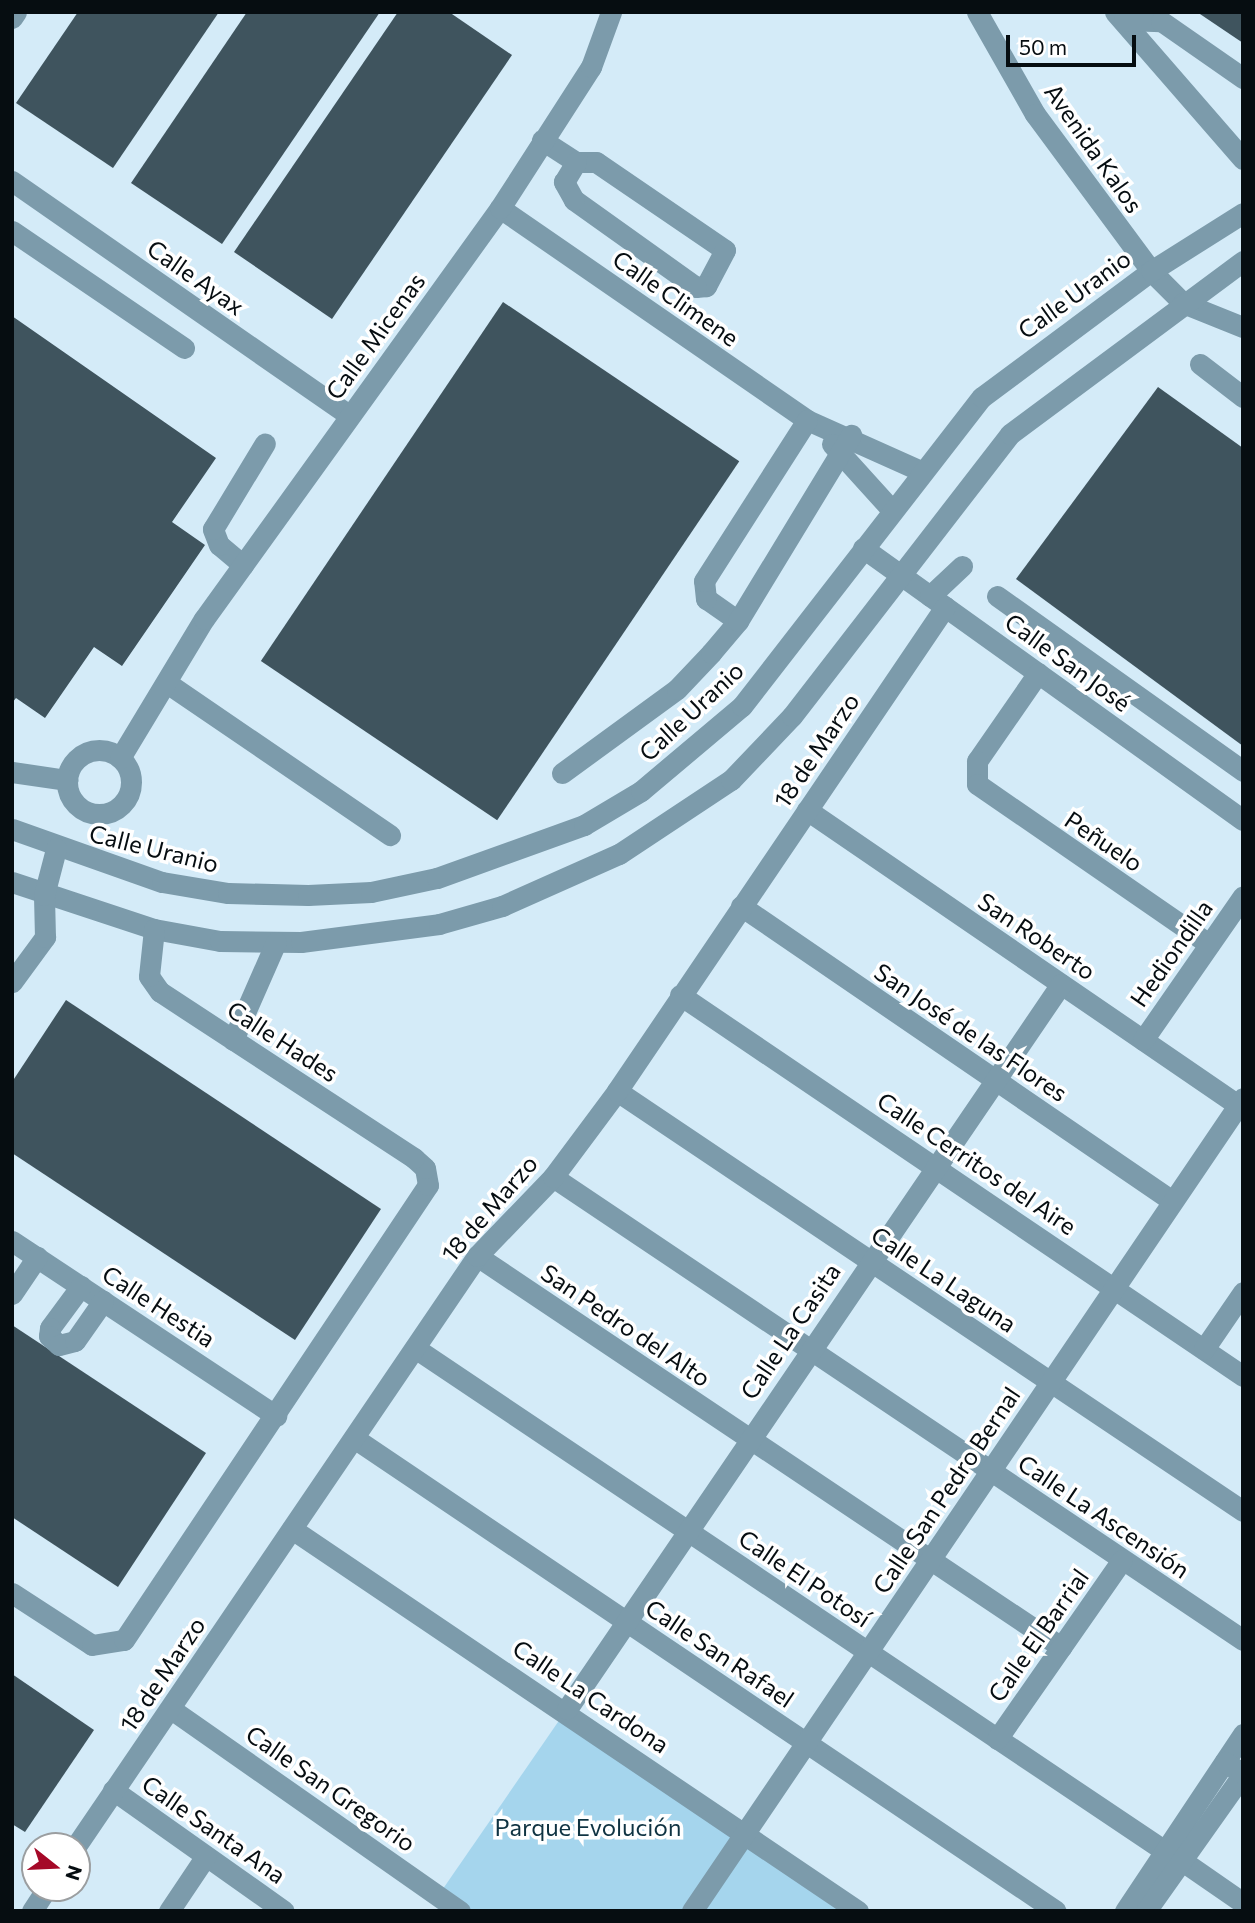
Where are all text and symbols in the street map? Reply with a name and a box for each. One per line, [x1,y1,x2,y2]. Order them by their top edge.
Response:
scale bar [1010,21,1140,65]
text: 50 m [1019,34,1067,59]
street label: Avenida Kalos [1039,78,1149,218]
street label: Calle Ayax [142,233,250,321]
street label: Calle Climene [607,244,745,352]
street label: Calle Uranio [1012,244,1136,344]
street label: Calle Micenas [319,267,431,405]
street label: Calle San José [1000,607,1136,717]
street label: Calle Uranio [633,655,749,767]
street label: 18 de Marzo [767,687,865,813]
street label: Peñuelo [1060,805,1148,877]
street label: Calle Uranio [86,818,222,878]
street label: San Roberto [973,886,1101,986]
street label: Hediondilla [1124,894,1218,1012]
street label: San José de las Flores [869,957,1073,1107]
street label: Calle Hades [222,994,344,1088]
street label: Calle Cerritos del Aire [872,1086,1082,1240]
street label: 18 de Marzo [435,1149,543,1267]
street label: Calle La Laguna [866,1220,1022,1338]
street label: San Pedro del Alto [536,1258,716,1392]
street label: Calle La Casita [734,1258,846,1404]
street label: Calle Hestia [97,1259,221,1353]
street label: Calle San Pedro Bernal [866,1381,1026,1599]
street label: Calle La Ascensión [1013,1448,1195,1584]
street label: Calle El Potosí [734,1523,876,1633]
street label: Calle El Barrial [982,1563,1094,1707]
street label: Calle San Rafael [640,1593,800,1713]
street label: 18 de Marzo [113,1611,211,1737]
street label: Calle La Cardona [508,1633,674,1759]
street label: Calle San Gregorio [241,1719,421,1857]
street label: Calle Santa Ana [137,1769,291,1889]
park label: Parque Evolución [494,1813,682,1841]
north arrow [21,1832,91,1902]
text: N [61,1863,88,1883]

